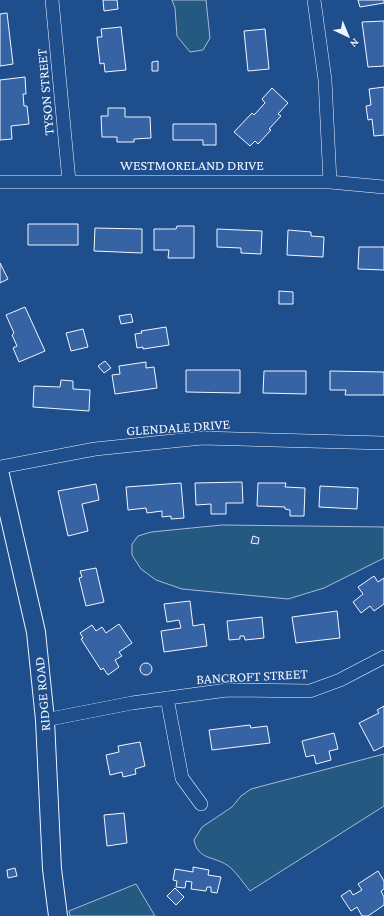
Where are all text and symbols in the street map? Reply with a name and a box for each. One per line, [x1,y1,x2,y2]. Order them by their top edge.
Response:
north arrow [328,16,368,56]
text: N [348,36,362,50]
street label: TYSON STREET [33,47,57,136]
street label: WESTMORELAND DRIVE [120,157,264,173]
street label: GLENDALE DRIVE [126,415,231,439]
street label: RIDGE ROAD [31,656,53,732]
street label: BANCROFT STREET [196,665,309,687]

